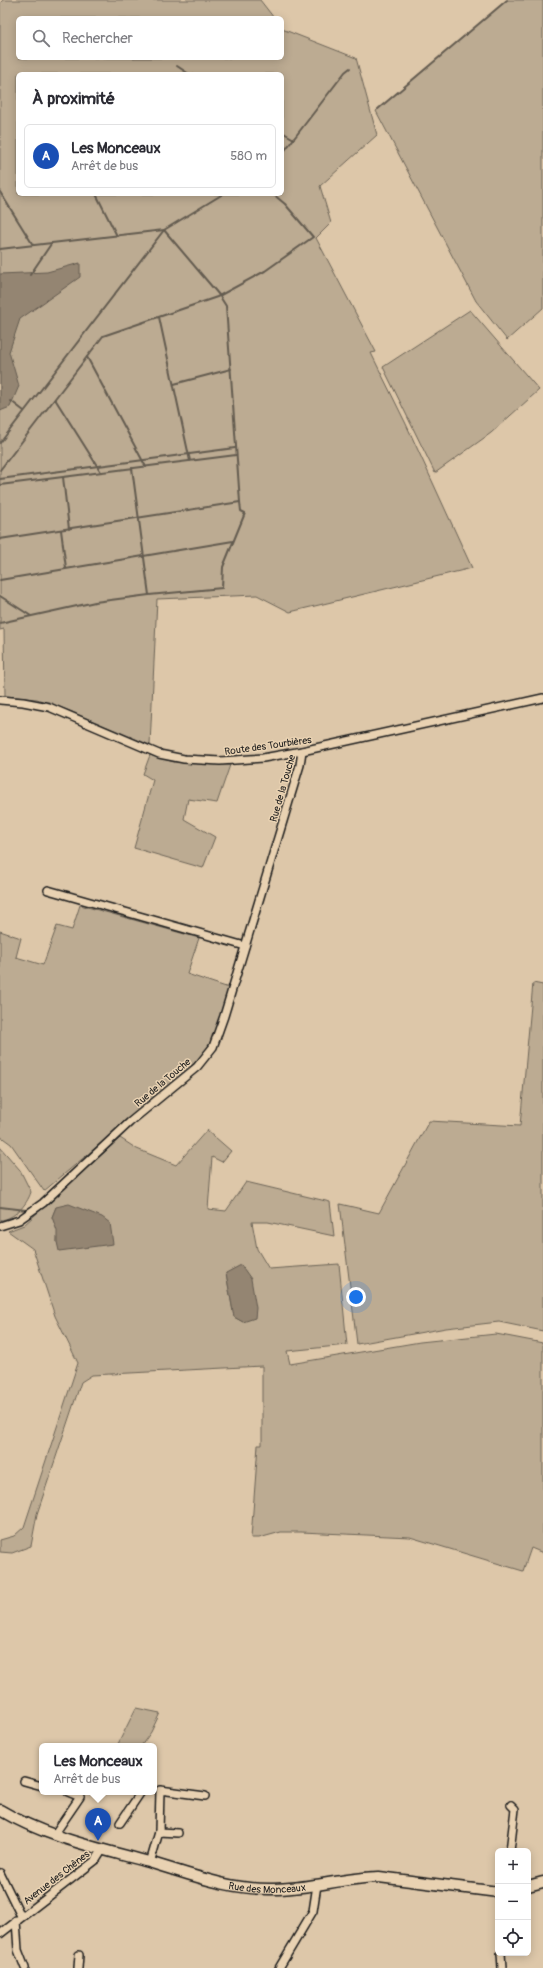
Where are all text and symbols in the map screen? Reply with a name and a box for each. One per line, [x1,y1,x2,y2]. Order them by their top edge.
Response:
search box [16,16,284,60]
icon: search [30,27,52,49]
text: Rechercher [62,29,133,48]
text: À proximité [32,88,115,109]
text: Les Monceaux [71,139,161,158]
text: A [42,148,50,164]
text: 580 m [230,148,267,164]
text: Arrêt de bus [71,158,138,174]
street label: Route des Tourbières [224,734,313,758]
street label: Rue de la Touche [268,753,298,823]
street label: Rue de la Touche [132,1056,193,1110]
your location [346,1287,366,1307]
popup [39,1743,157,1795]
text: Les Monceaux [53,1752,143,1771]
text: Arrêt de bus [53,1771,120,1787]
pin: A [85,1808,111,1841]
street label: Avenue des Chênes [21,1848,93,1907]
map controls [495,1848,531,1956]
button: + [495,1848,531,1884]
street label: Rue des Monceaux [228,1880,307,1896]
button: − [495,1884,531,1920]
button: locate [495,1920,531,1956]

